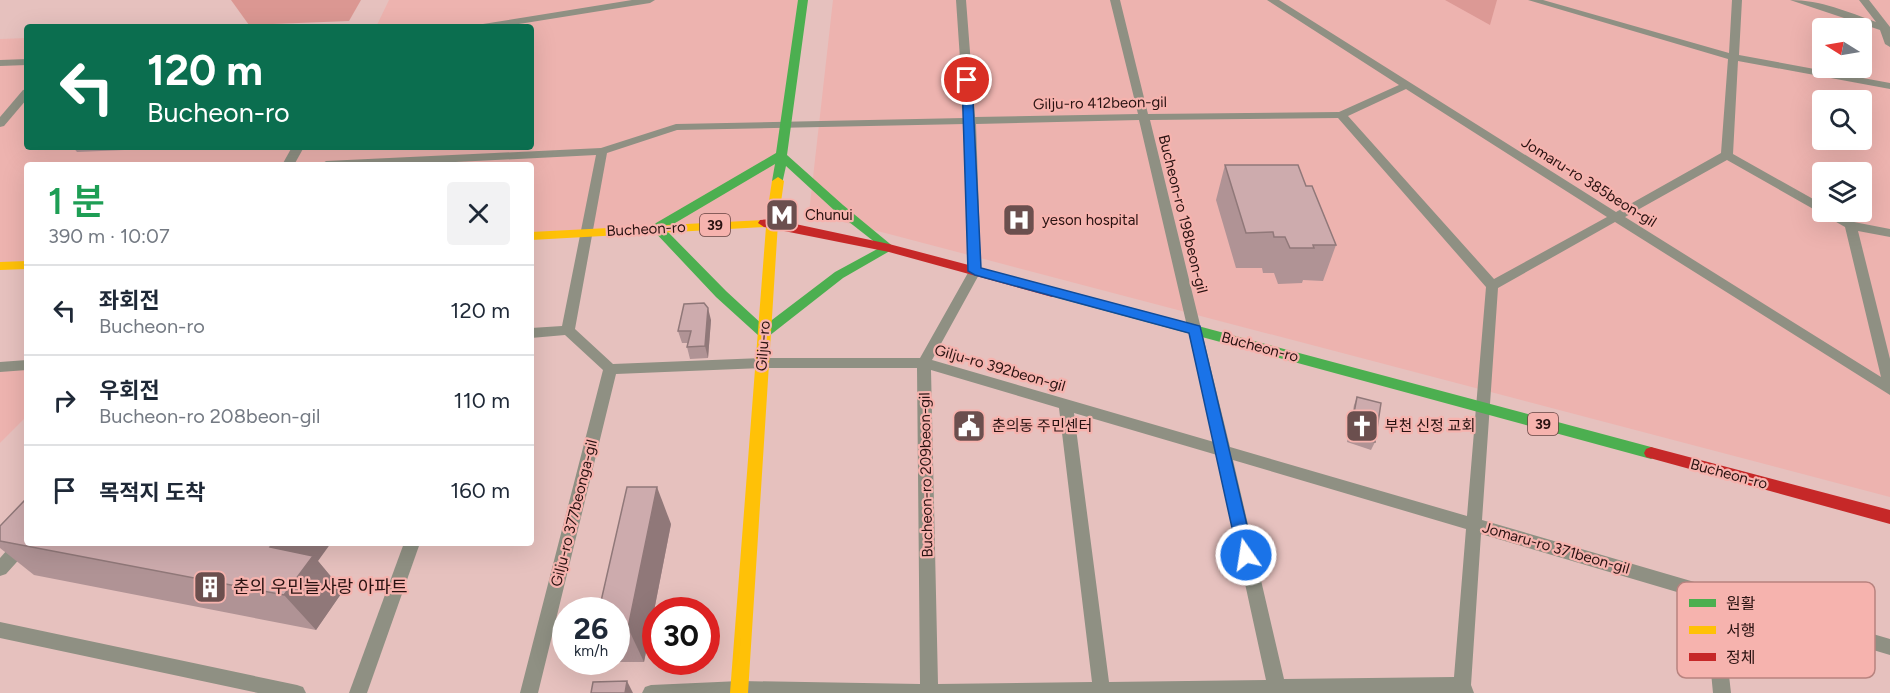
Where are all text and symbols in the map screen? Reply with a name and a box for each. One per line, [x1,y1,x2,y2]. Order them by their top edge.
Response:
north arrow [1812,18,1872,78]
map controls [1812,18,1872,222]
text: 120 m [147,45,263,96]
icon: left [48,48,126,126]
pin [941,54,992,105]
icon: arrive [950,63,983,96]
button: search [1812,90,1872,150]
street label: Gilju-ro 412beon-gil [1033,93,1167,113]
text: Bucheon-ro [147,96,290,129]
street label: Bucheon-ro 198beon-gil [1155,133,1211,295]
street label: Jomaru-ro 385beon-gil [1518,133,1660,231]
button: layers [1812,162,1872,222]
text: 1 분 [48,180,105,223]
button: close [447,182,510,245]
metro station icon: Chunui [764,197,800,233]
hospital icon: yeson hospital [1001,202,1037,238]
place label: Chunui [805,206,853,224]
place label: yeson hospital [1042,211,1139,229]
road number: 39 [700,214,730,236]
street label: Bucheon-ro [606,218,686,240]
text: 390 m · 10:07 [48,224,170,248]
text: 좌회전 [99,287,160,314]
icon: left [48,294,81,327]
text: 120 m [450,297,510,324]
text: Bucheon-ro [99,314,205,338]
street label: Gilju-ro [752,320,774,372]
street label: Bucheon-ro [1219,328,1301,366]
street label: Gilju-ro 392beon-gil [933,341,1067,395]
text: 우회전 [99,377,160,404]
icon: right [48,384,81,417]
text: 110 m [454,387,510,414]
street label: Bucheon-ro 209beon-gil [916,392,936,558]
text: Bucheon-ro 208beon-gil [99,404,320,428]
public building icon: 춘의동 주민센터 [951,408,987,444]
church icon: 부천 신정 교회 [1344,408,1380,444]
road number: 39 [1528,413,1558,435]
place label: 춘의동 주민센터 [992,417,1092,435]
place label: 부천 신정 교회 [1385,417,1475,435]
street label: Gilju-ro 377beonga-gil [547,438,601,588]
street label: Bucheon-ro [1688,455,1770,493]
icon: arrive [48,474,81,507]
text: 160 m [450,477,510,504]
text: 목적지 도착 [99,479,205,506]
street label: Jomaru-ro 371beon-gil [1480,518,1632,578]
position arrow [1214,523,1278,587]
building icon: 춘의 우민늘사랑 아파트 [192,569,228,605]
place label: 춘의 우민늘사랑 아파트 [233,576,408,598]
legend [1677,582,1875,678]
text: 원활 [1726,594,1756,613]
speed limit sign: 30 [642,597,720,675]
text: 26 [574,610,608,647]
text: 서행 [1726,621,1755,640]
text: km/h [574,642,608,660]
text: 정체 [1726,648,1755,667]

